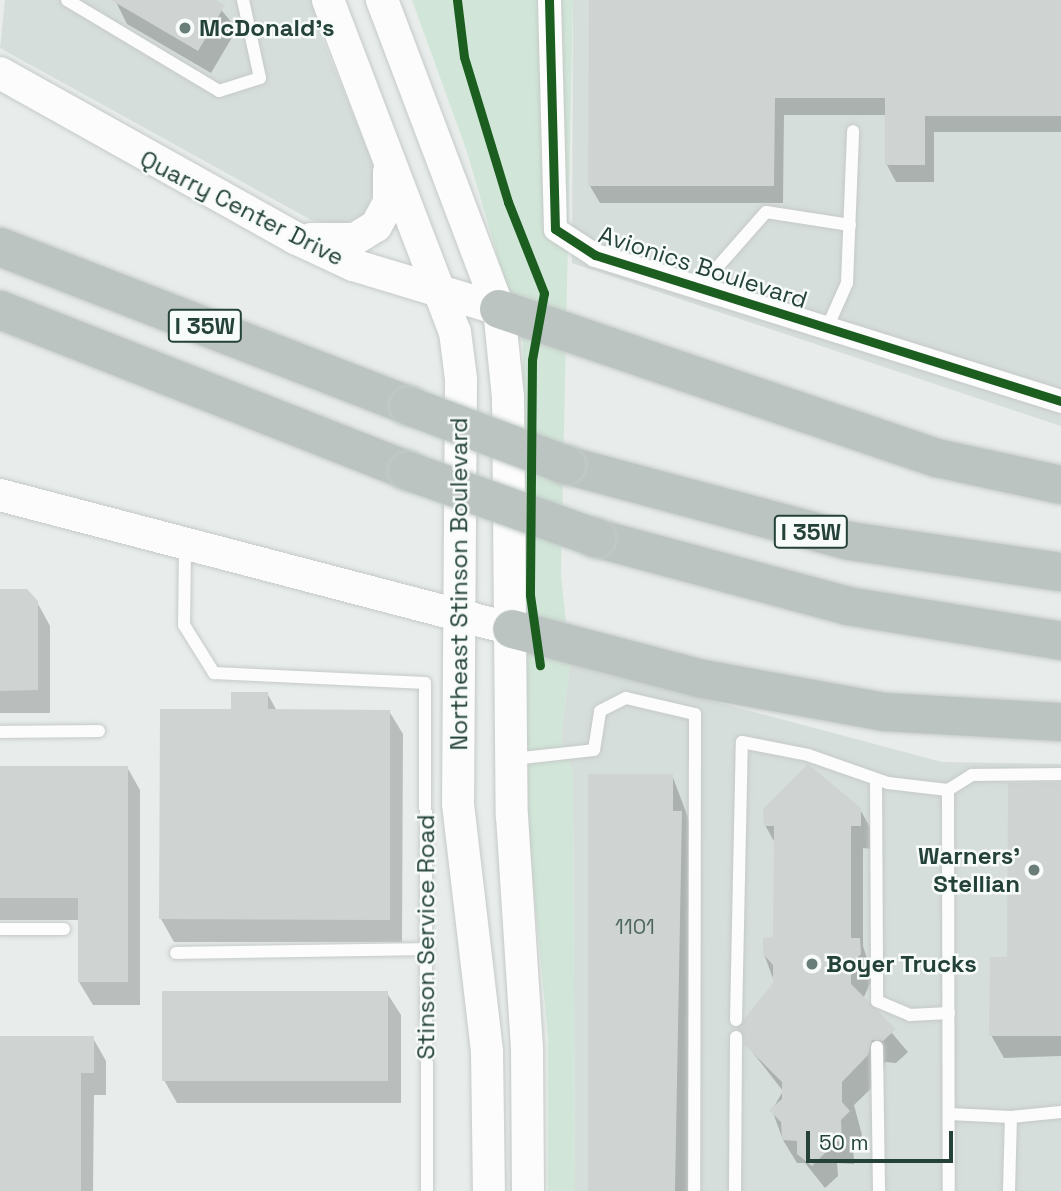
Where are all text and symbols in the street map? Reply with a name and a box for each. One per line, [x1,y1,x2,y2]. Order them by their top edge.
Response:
place label: McDonald's [199,14,335,42]
marker: McDonald's [177,20,193,36]
street label: Quarry Center Drive [135,144,349,272]
street label: Avionics Boulevard [595,220,811,314]
road number: I 35W [166,306,244,346]
street label: Northeast Stinson Boulevard [445,417,473,751]
road number: I 35W [772,512,850,552]
street label: Stinson Service Road [412,814,440,1060]
place label: Warners' Stellian [918,842,1020,898]
marker: Warners' Stellian [1026,862,1042,878]
house number: 1101 [615,914,655,940]
place label: Boyer Trucks [826,950,977,978]
marker: Boyer Trucks [804,956,820,972]
scale bar [809,1118,956,1162]
text: 50 m [819,1129,869,1156]

